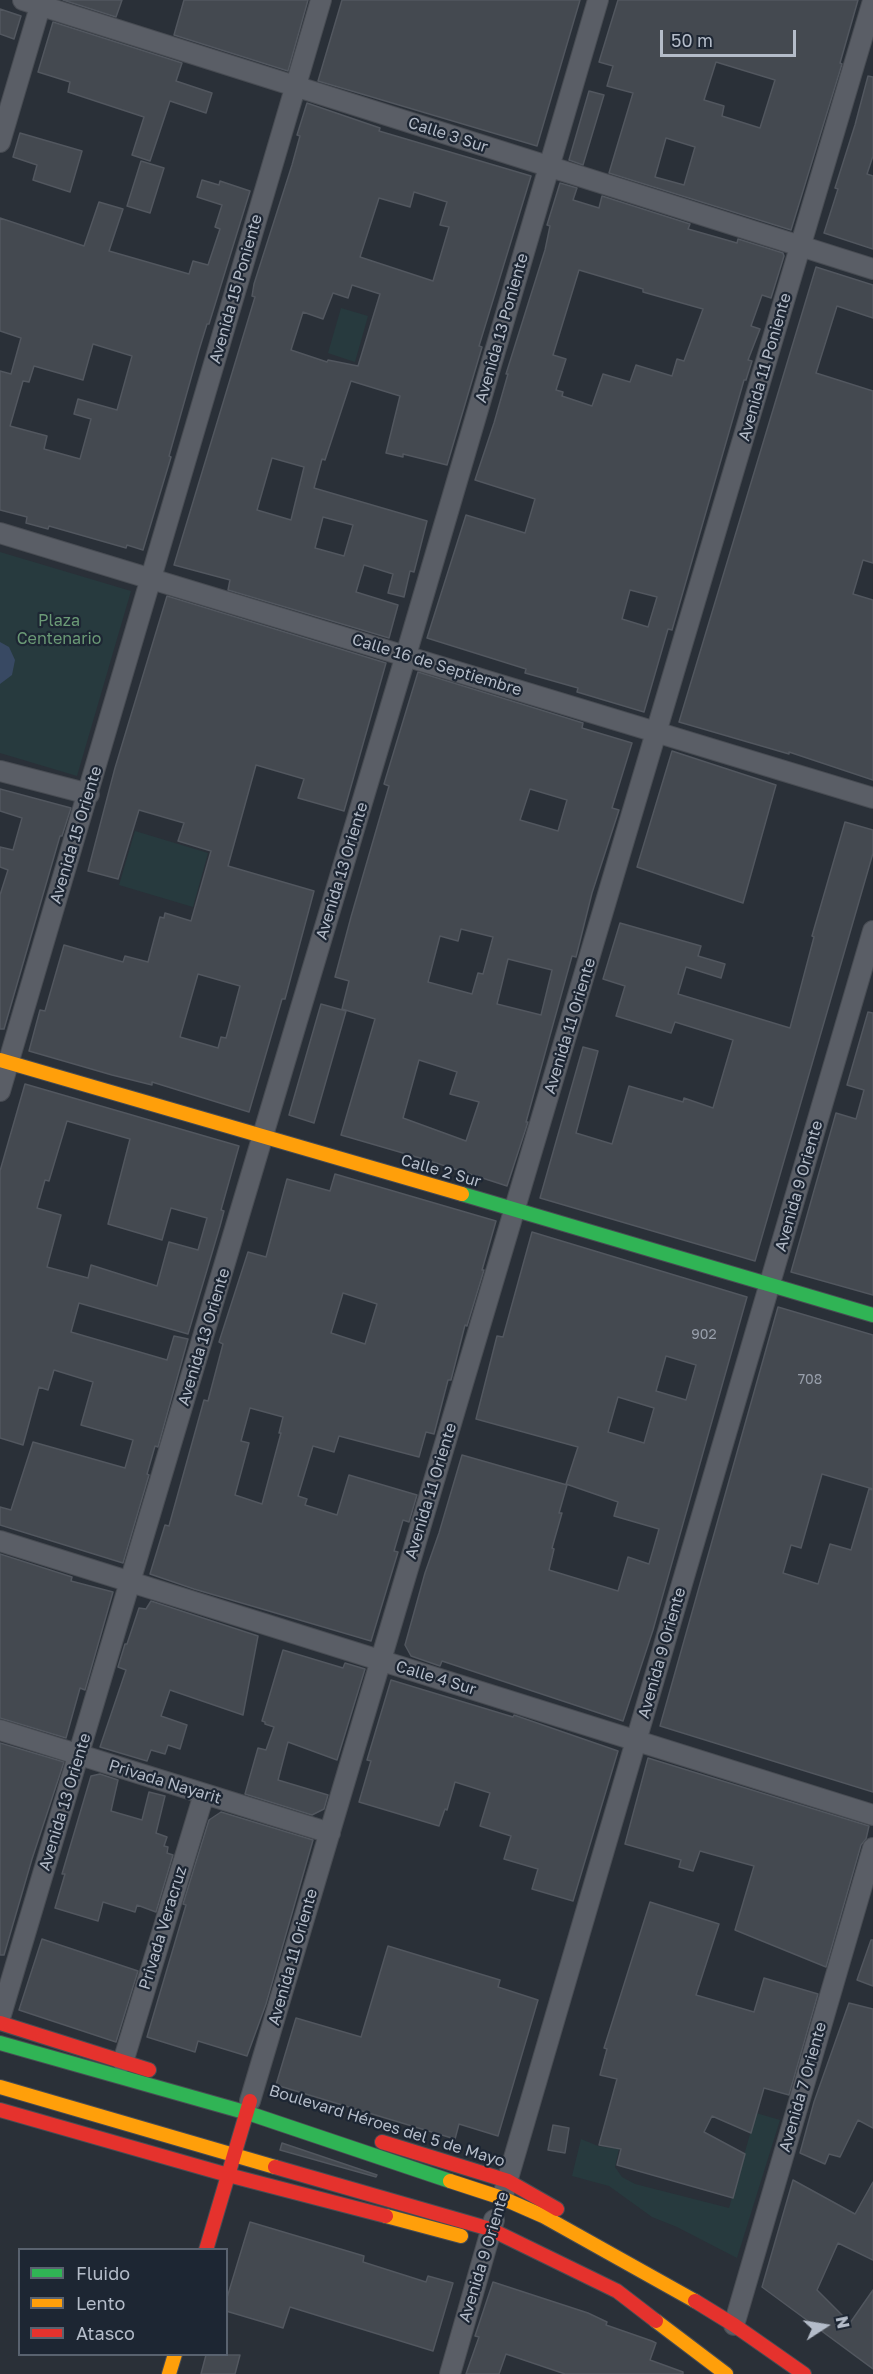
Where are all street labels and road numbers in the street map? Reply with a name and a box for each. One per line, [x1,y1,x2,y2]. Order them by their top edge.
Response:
street label: Calle 3 Sur [406,113,490,157]
street label: Avenida 15 Poniente [205,212,267,366]
street label: Avenida 13 Poniente [471,251,533,405]
street label: Avenida 11 Poniente [735,291,795,443]
street label: Calle 16 de Septiembre [350,630,524,700]
street label: Avenida 15 Oriente [46,764,106,906]
street label: Avenida 13 Oriente [312,800,372,942]
street label: Avenida 11 Oriente [540,956,600,1096]
street label: Avenida 9 Oriente [771,1118,827,1254]
street label: Calle 2 Sur [399,1150,483,1192]
street label: Avenida 13 Oriente [174,1266,234,1408]
street label: Avenida 11 Oriente [401,1421,461,1561]
street label: Avenida 9 Oriente [634,1585,690,1721]
street label: Calle 4 Sur [393,1657,479,1699]
street label: Avenida 13 Oriente [35,1731,95,1873]
street label: Privada Nayarit [106,1756,224,1808]
street label: Privada Veracruz [135,1864,191,1992]
street label: Avenida 11 Oriente [264,1886,322,2028]
street label: Avenida 7 Oriente [775,2020,831,2154]
street label: Boulevard Héroes del 5 de Mayo [267,2081,507,2171]
street label: Avenida 9 Oriente [455,2189,513,2325]

